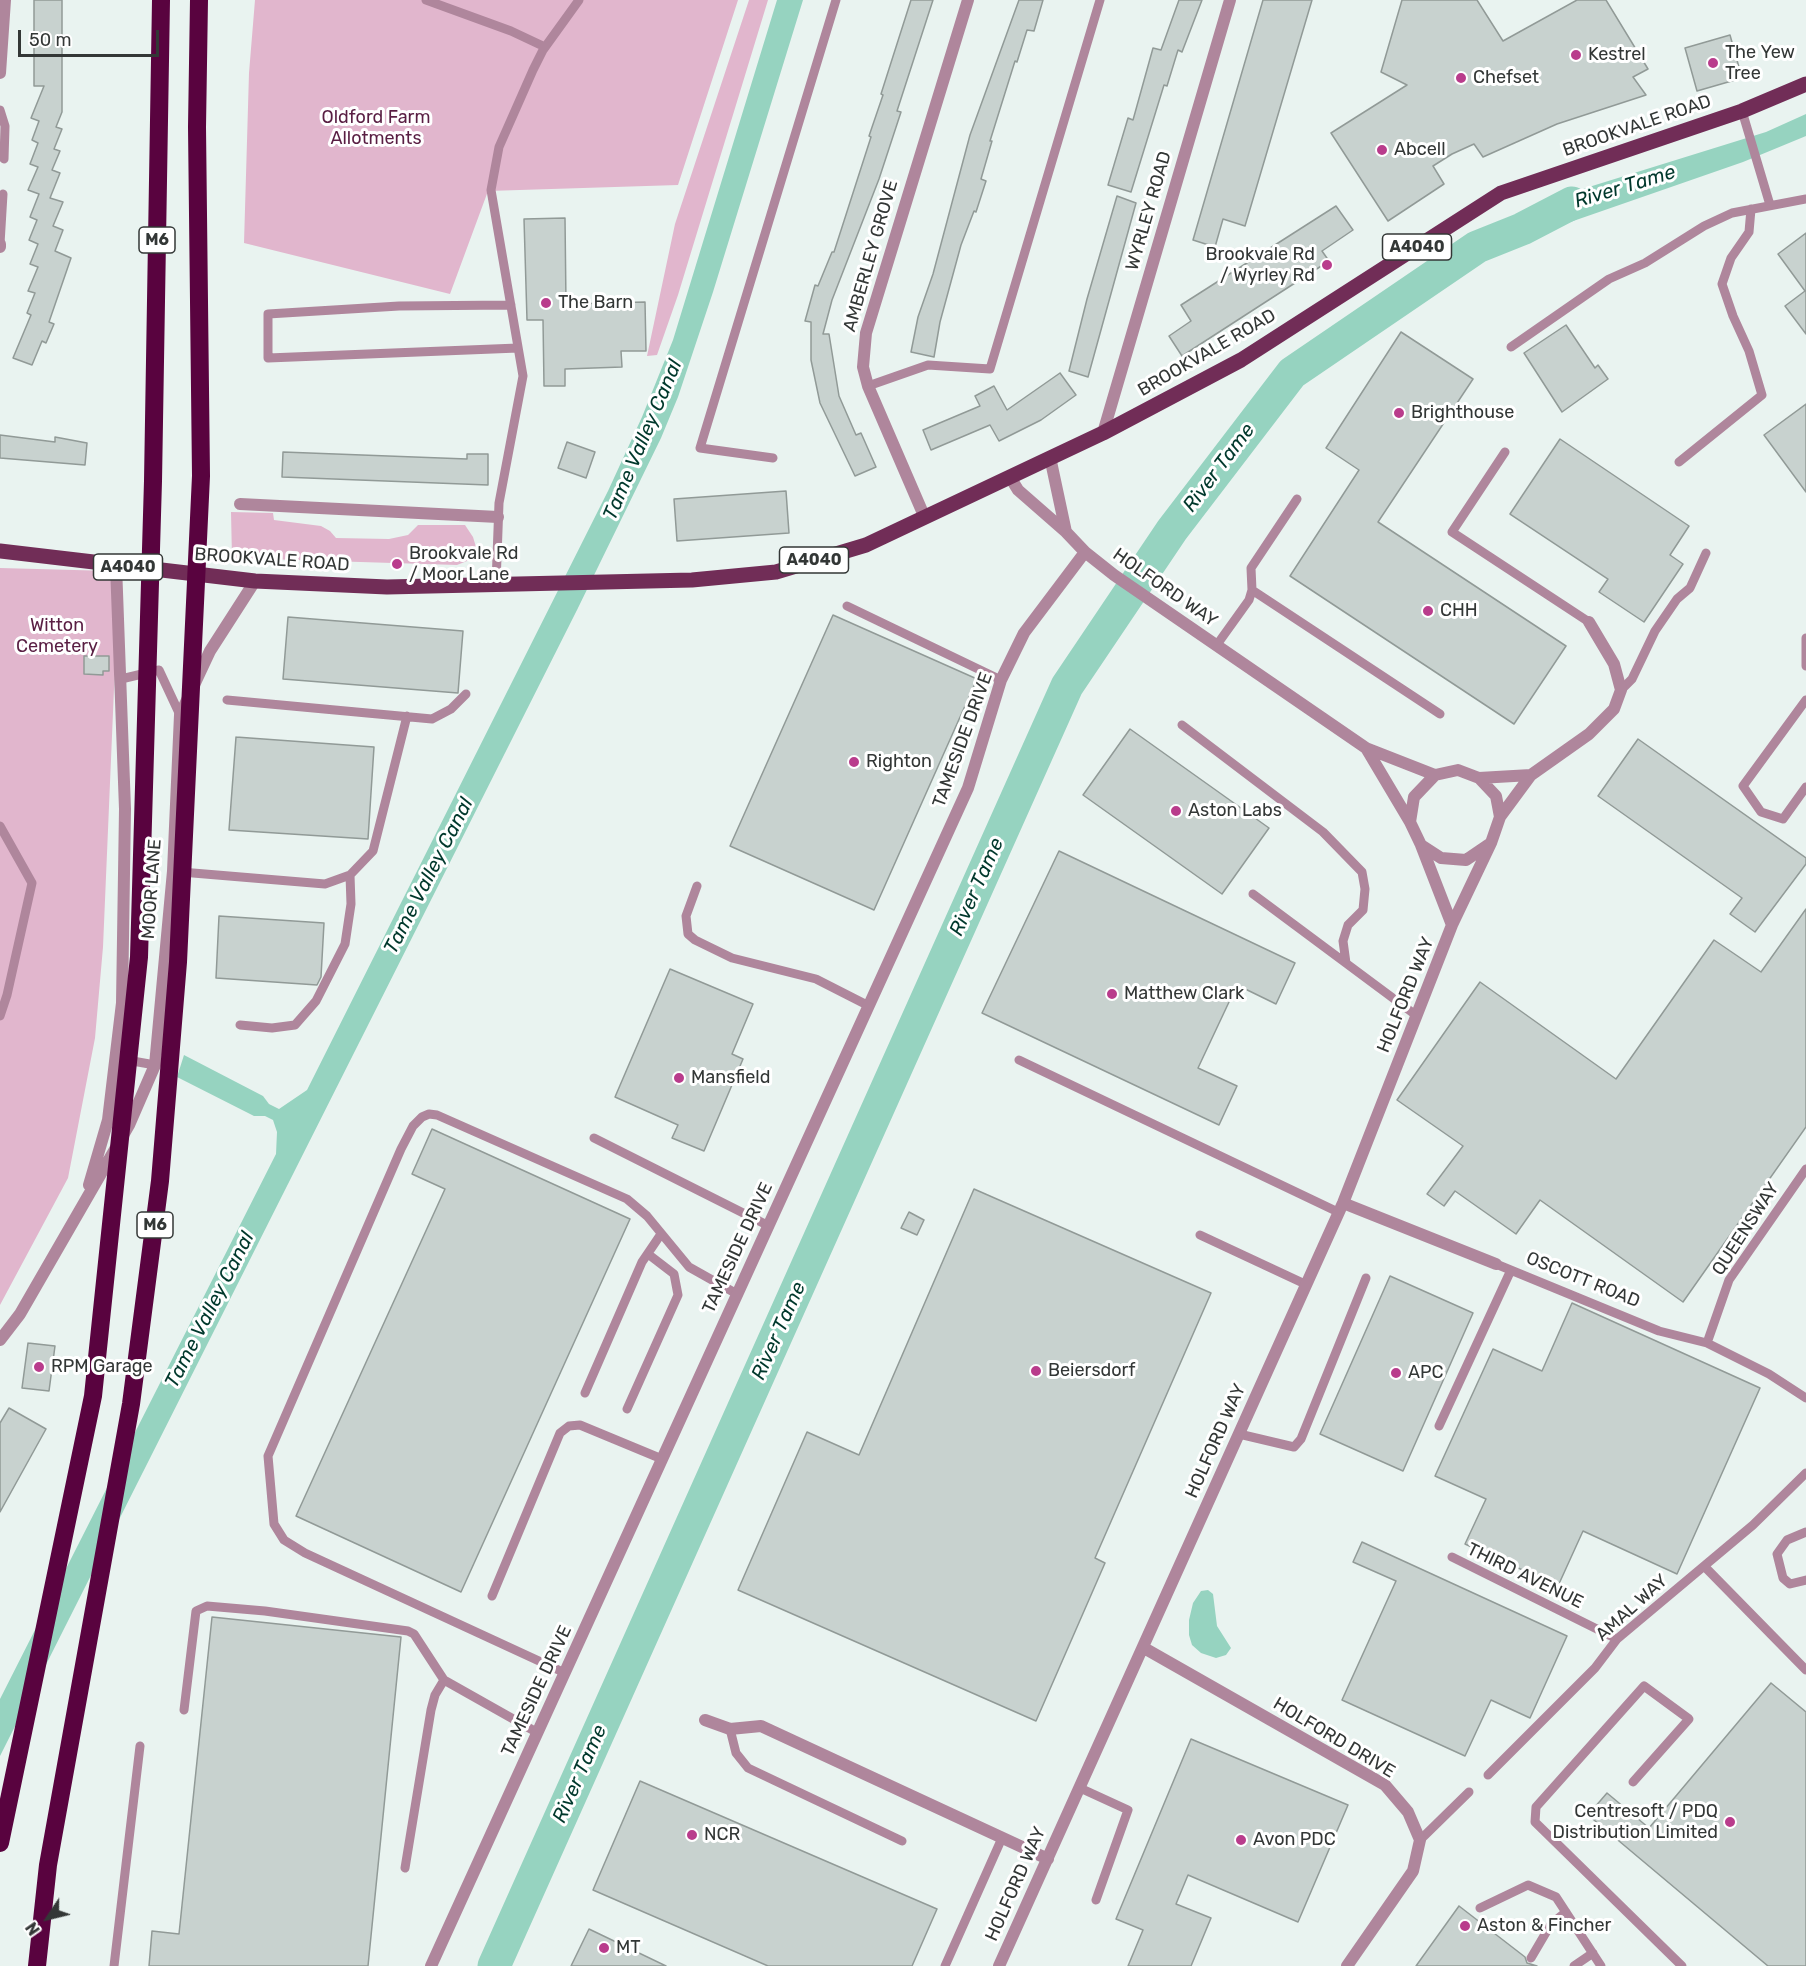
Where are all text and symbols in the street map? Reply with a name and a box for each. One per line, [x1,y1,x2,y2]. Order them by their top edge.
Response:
scale bar [21,18,162,56]
text: 50 m [29,29,72,51]
place label: The Yew Tree [1725,42,1795,84]
place label: Kestrel [1588,44,1646,66]
marker: Kestrel [1569,48,1583,62]
marker: The Yew Tree [1706,56,1720,70]
place label: Chefset [1473,67,1539,89]
marker: Chefset [1454,71,1468,85]
street label: BROOKVALE ROAD [1560,90,1714,162]
park label: Oldford Farm Allotments [322,107,430,150]
place label: Abcell [1394,139,1446,161]
marker: Abcell [1375,143,1389,157]
street label: WYRLEY ROAD [1122,149,1176,273]
water label: River Tame [1571,160,1679,214]
street label: AMBERLEY GROVE [839,178,903,334]
road number: M6 [139,227,175,253]
road number: A4040 [1382,234,1452,260]
place label: Brookvale Rd / Wyrley Rd [1206,244,1315,286]
marker: Brookvale Rd / Wyrley Rd [1320,258,1334,272]
place label: The Barn [558,292,633,314]
marker: The Barn [539,296,553,310]
street label: BROOKVALE ROAD [1134,305,1280,401]
water label: Tame Valley Canal [598,356,688,524]
place label: Brighthouse [1411,402,1514,424]
marker: Brighthouse [1392,406,1406,420]
water label: River Tame [1178,419,1260,517]
place label: Brookvale Rd / Moor Lane [409,543,518,586]
street label: BROOKVALE ROAD [194,544,350,576]
street label: HOLFORD WAY [1109,544,1221,632]
road number: A4040 [780,547,848,573]
road number: A4040 [94,554,162,580]
marker: Brookvale Rd / Moor Lane [390,557,404,571]
place label: CHH [1440,600,1478,622]
marker: CHH [1421,604,1435,618]
park label: Witton Cemetery [16,615,98,658]
street label: TAMESIDE DRIVE [929,670,997,810]
place label: Righton [866,751,932,773]
marker: Righton [847,755,861,769]
water label: Tame Valley Canal [379,794,479,958]
place label: Aston Labs [1188,800,1282,822]
marker: Aston Labs [1169,804,1183,818]
water label: River Tame [945,834,1009,940]
street label: MOOR LANE [138,838,166,940]
street label: HOLFORD WAY [1373,934,1439,1056]
place label: Matthew Clark [1124,983,1244,1005]
marker: Matthew Clark [1105,987,1119,1001]
place label: Mansfield [691,1067,770,1089]
marker: Mansfield [672,1071,686,1085]
street label: QUEENSWAY [1708,1178,1784,1280]
street label: TAMESIDE DRIVE [698,1179,778,1317]
road number: M6 [137,1212,173,1238]
water label: Tame Valley Canal [160,1228,260,1392]
street label: OSCOTT ROAD [1523,1247,1643,1313]
water label: River Tame [747,1278,811,1384]
place label: RPM Garage [51,1356,153,1378]
marker: RPM Garage [32,1360,46,1374]
place label: Beiersdorf [1048,1360,1135,1382]
place label: APC [1408,1362,1444,1384]
marker: Beiersdorf [1029,1364,1043,1378]
marker: APC [1389,1366,1403,1380]
street label: HOLFORD WAY [1181,1381,1251,1501]
street label: THIRD AVENUE [1463,1539,1587,1613]
street label: AMAL WAY [1592,1570,1672,1646]
street label: TAMESIDE DRIVE [497,1622,577,1760]
street label: HOLFORD DRIVE [1269,1693,1399,1783]
water label: River Tame [548,1721,612,1827]
place label: Centresoft / PDQ Distribution Limited [1553,1801,1718,1844]
marker: Centresoft / PDQ Distribution Limited [1723,1815,1737,1829]
place label: NCR [704,1824,740,1846]
street label: HOLFORD WAY [981,1824,1051,1944]
marker: NCR [685,1828,699,1842]
place label: Avon PDC [1253,1829,1336,1851]
marker: Avon PDC [1234,1833,1248,1847]
north arrow [18,1888,78,1948]
place label: Aston & Fincher [1477,1915,1611,1937]
text: N [22,1918,44,1939]
marker: Aston & Fincher [1458,1919,1472,1933]
place label: MT [616,1937,641,1959]
marker: MT [597,1941,611,1955]

